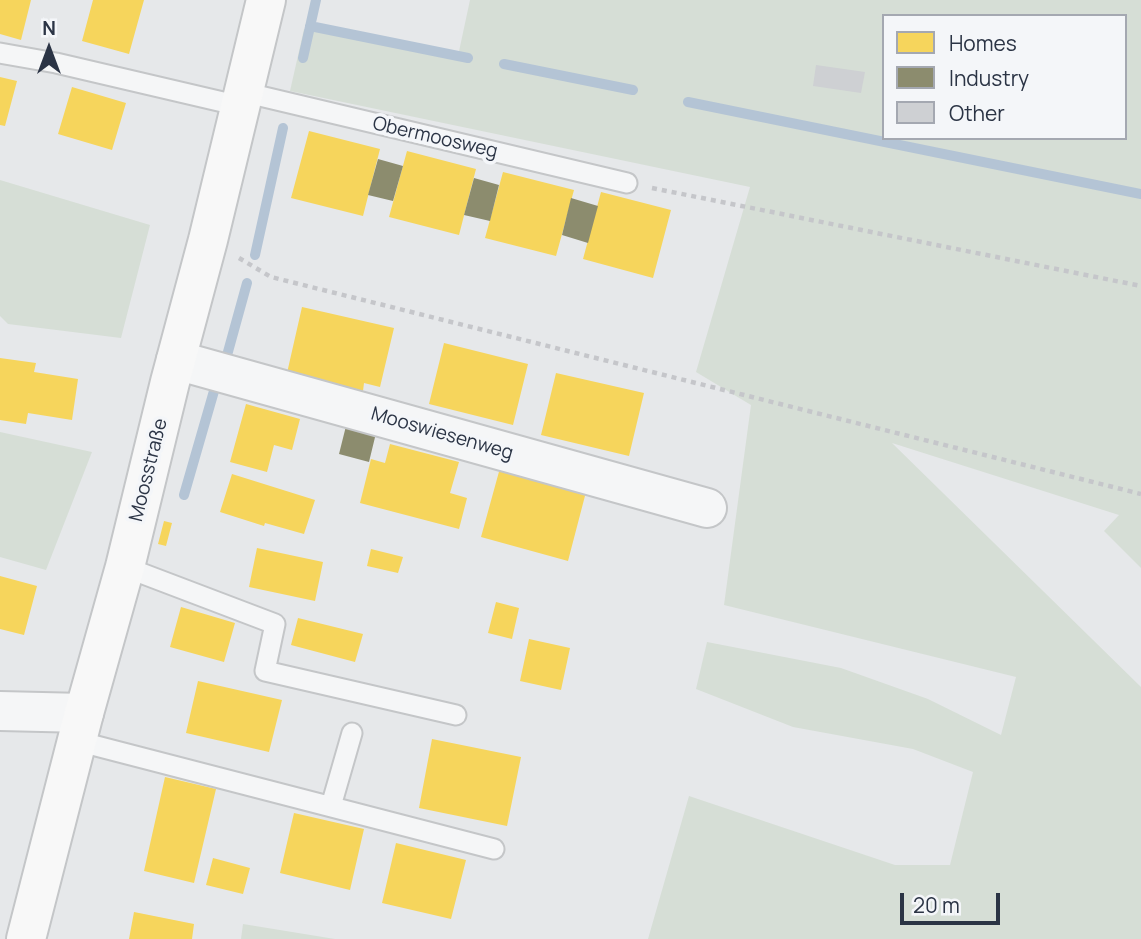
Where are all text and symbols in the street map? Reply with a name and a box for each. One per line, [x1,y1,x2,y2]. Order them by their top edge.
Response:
north arrow [14,14,84,84]
legend [882,14,1127,140]
text: N [42,15,56,41]
text: Homes [949,29,1017,57]
text: Industry [949,64,1029,92]
text: Other [949,99,1005,127]
street label: Obermoosweg [370,113,500,163]
street label: Mooswiesenweg [368,403,516,465]
street label: Moosstraße [125,416,173,524]
scale bar [903,880,1003,924]
text: 20 m [913,891,960,919]

